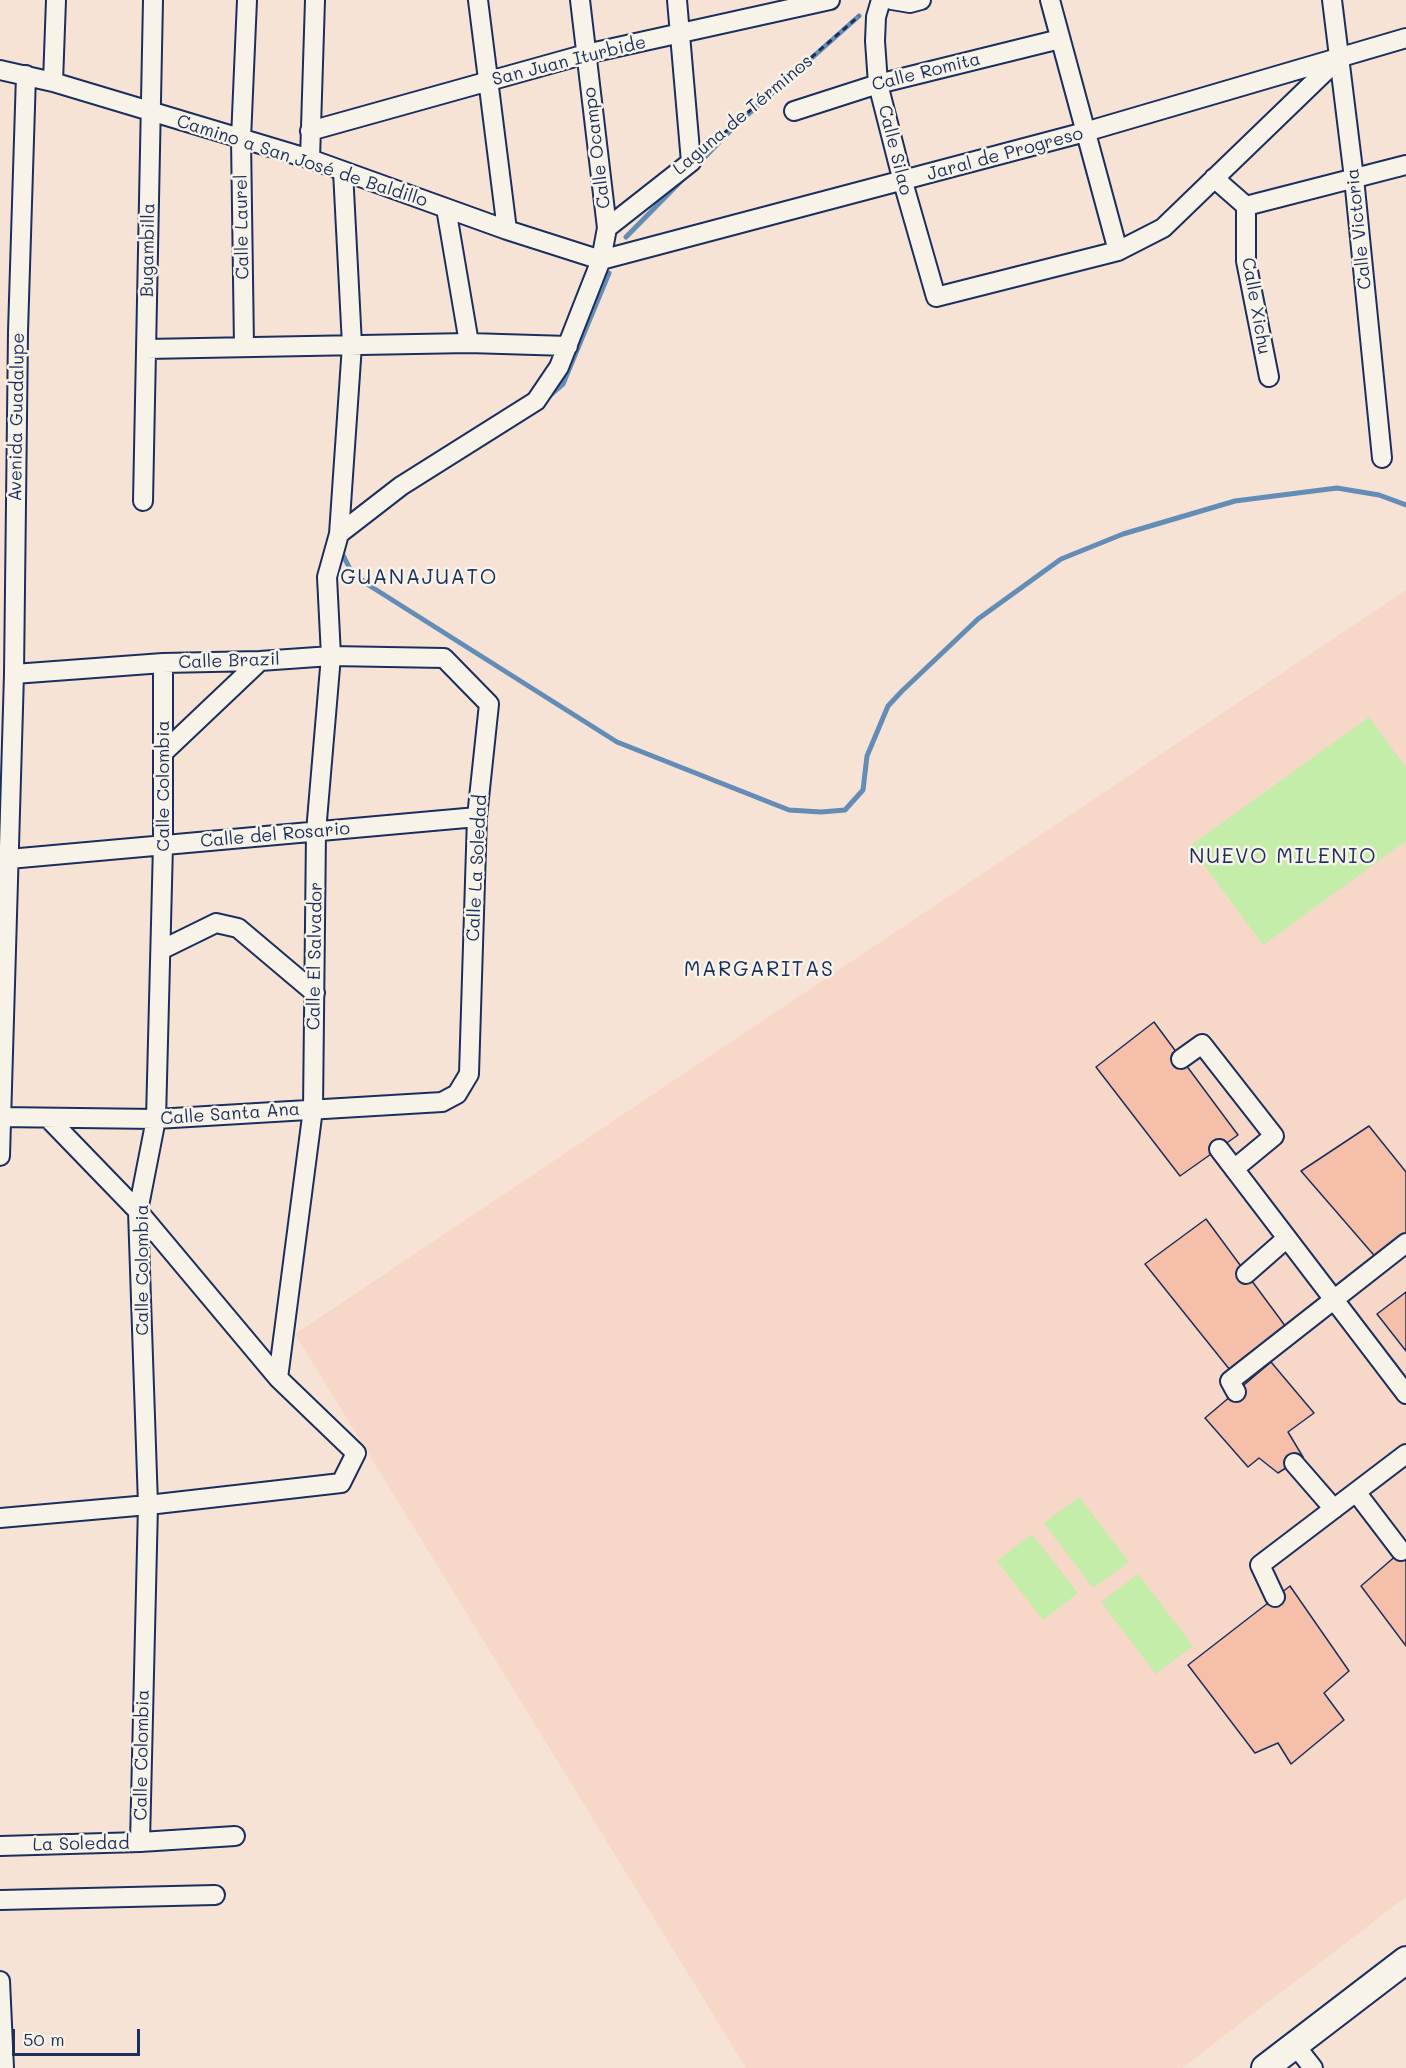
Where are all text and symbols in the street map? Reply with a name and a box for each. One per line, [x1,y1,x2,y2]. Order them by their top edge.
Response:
street label: San Juan Iturbide [490,31,648,91]
street label: Calle Romita [869,48,983,96]
street label: Laguna de Términos [669,50,817,180]
street label: Calle Ocampo [579,86,615,210]
street label: Calle Silao [873,103,917,197]
street label: Camino a San José de Baldillo [174,110,430,212]
street label: Jaral de Progreso [925,123,1085,185]
street label: Calle Victoria [1342,167,1376,291]
street label: Calle Laurel [230,174,254,280]
street label: Bugambilla [136,203,160,297]
street label: Calle Xichu [1237,256,1275,356]
street label: Avenida Guadalupe [5,332,29,502]
district label: GUANAJUATO [340,565,498,591]
street label: Calle Brazil [178,648,280,674]
street label: Calle Colombia [152,720,174,852]
street label: Calle La Soledad [462,794,492,942]
street label: Calle del Rosario [199,818,351,852]
district label: NUEVO MILENIO [1189,844,1377,870]
street label: Calle El Salvador [303,882,327,1030]
district label: MARGARITAS [684,957,834,983]
street label: Calle Santa Ana [159,1098,301,1130]
street label: Calle Colombia [131,1204,153,1336]
street label: Calle Colombia [130,1689,154,1821]
street label: La Soledad [32,1832,130,1856]
scale bar [15,2017,142,2055]
text: 50 m [23,2027,65,2051]

